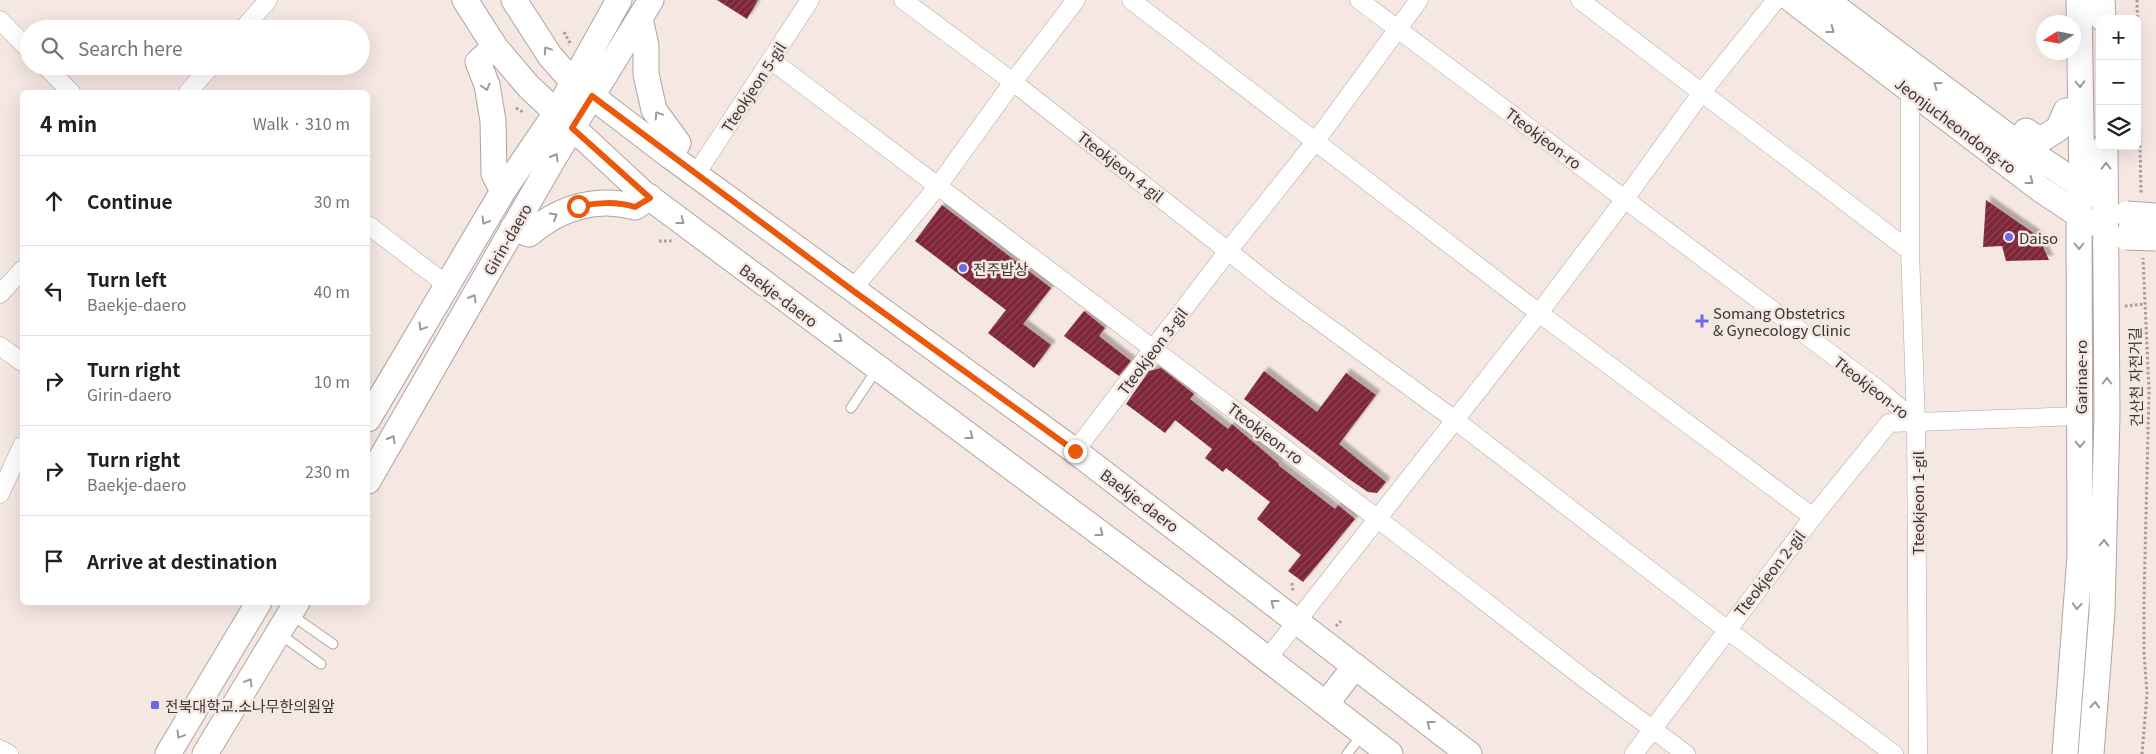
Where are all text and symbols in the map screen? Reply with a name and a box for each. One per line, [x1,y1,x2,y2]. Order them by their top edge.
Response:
north arrow [2036,15,2081,60]
map controls [2096,15,2141,150]
button: + [2096,15,2141,60]
search box [20,20,370,75]
one-way arrow [1825,24,1834,32]
icon: search [38,34,66,62]
text: Search here [78,34,182,61]
street label: Tteokjeon 5-gil [716,38,790,136]
one-way arrow [543,47,553,56]
button: − [2096,60,2141,105]
street label: Jeonjucheondong-ro [1891,72,2021,178]
one-way arrow [2075,80,2085,88]
one-way arrow [481,82,491,90]
one-way arrow [1934,82,1943,90]
street label: Tteokjeon-ro [1502,103,1586,173]
button: layers [2096,105,2141,150]
text: 4 min [40,108,97,138]
text: Walk · 310 m [253,111,350,135]
one-way arrow [655,112,665,121]
street label: Tteokjeon 4-gil [1074,126,1168,206]
one-way arrow [548,154,558,163]
one-way arrow [2100,162,2111,170]
one-way arrow [2024,176,2033,184]
icon: ahead [40,187,68,215]
text: Continue [87,187,173,214]
text: 30 m [314,189,350,213]
route start [567,195,590,218]
street label: Girin-daero [478,199,536,279]
one-way arrow [549,212,558,222]
one-way arrow [675,215,685,224]
one-way arrow [482,216,492,225]
place label: Daiso [2019,227,2058,248]
marker: Daiso [2003,231,2015,243]
one-way arrow [2074,242,2084,250]
place label: 전주밥상 [973,258,1028,279]
street label: Baekje-daero [735,259,823,331]
marker: 전주밥상 [957,262,969,274]
text: Turn left [87,265,167,292]
icon: left [40,277,68,305]
text: 40 m [314,279,350,303]
text: Baekje-daero [87,292,186,316]
one-way arrow [466,294,476,303]
place label: Somang Obstetrics & Gynecology Clinic [1713,302,1851,340]
street label: Tteokjeon 3-gil [1112,303,1192,399]
marker: Somang Obstetrics & Gynecology Clinic [1695,314,1709,328]
one-way arrow [418,322,428,331]
street label: 건산천 자전거길 [2124,327,2146,427]
one-way arrow [833,334,842,342]
street label: Garinae-ro [2070,340,2091,414]
street label: Tteokjeon-ro [1830,351,1914,423]
text: Turn right [87,355,180,382]
icon: right [40,367,68,395]
text: 10 m [314,369,350,393]
one-way arrow [2102,376,2112,384]
text: Girin-daero [87,382,172,406]
street label: Tteokjeon-ro [1224,398,1308,468]
one-way arrow [964,431,973,439]
one-way arrow [386,435,396,444]
route end [1064,440,1087,463]
one-way arrow [2075,440,2085,448]
text: Turn right [87,445,180,472]
street label: Tteokjeon 1-gil [1907,451,1928,555]
icon: right [40,457,68,485]
text: 230 m [305,459,350,483]
street label: Baekje-daero [1096,464,1184,536]
text: Baekje-daero [87,472,186,496]
street label: Tteokjeon 2-gil [1729,526,1809,620]
one-way arrow [1094,528,1103,536]
one-way arrow [2098,539,2109,547]
icon: arrive [40,547,68,575]
text: Arrive at destination [87,547,277,574]
one-way arrow [1270,600,1280,609]
one-way arrow [2071,602,2082,610]
one-way arrow [242,679,252,688]
place label: 전북대학교.소나무한의원앞 [165,695,335,716]
marker: 전북대학교.소나무한의원앞 [149,699,161,711]
one-way arrow [2089,701,2100,709]
one-way arrow [1427,721,1436,730]
one-way arrow [176,729,186,738]

